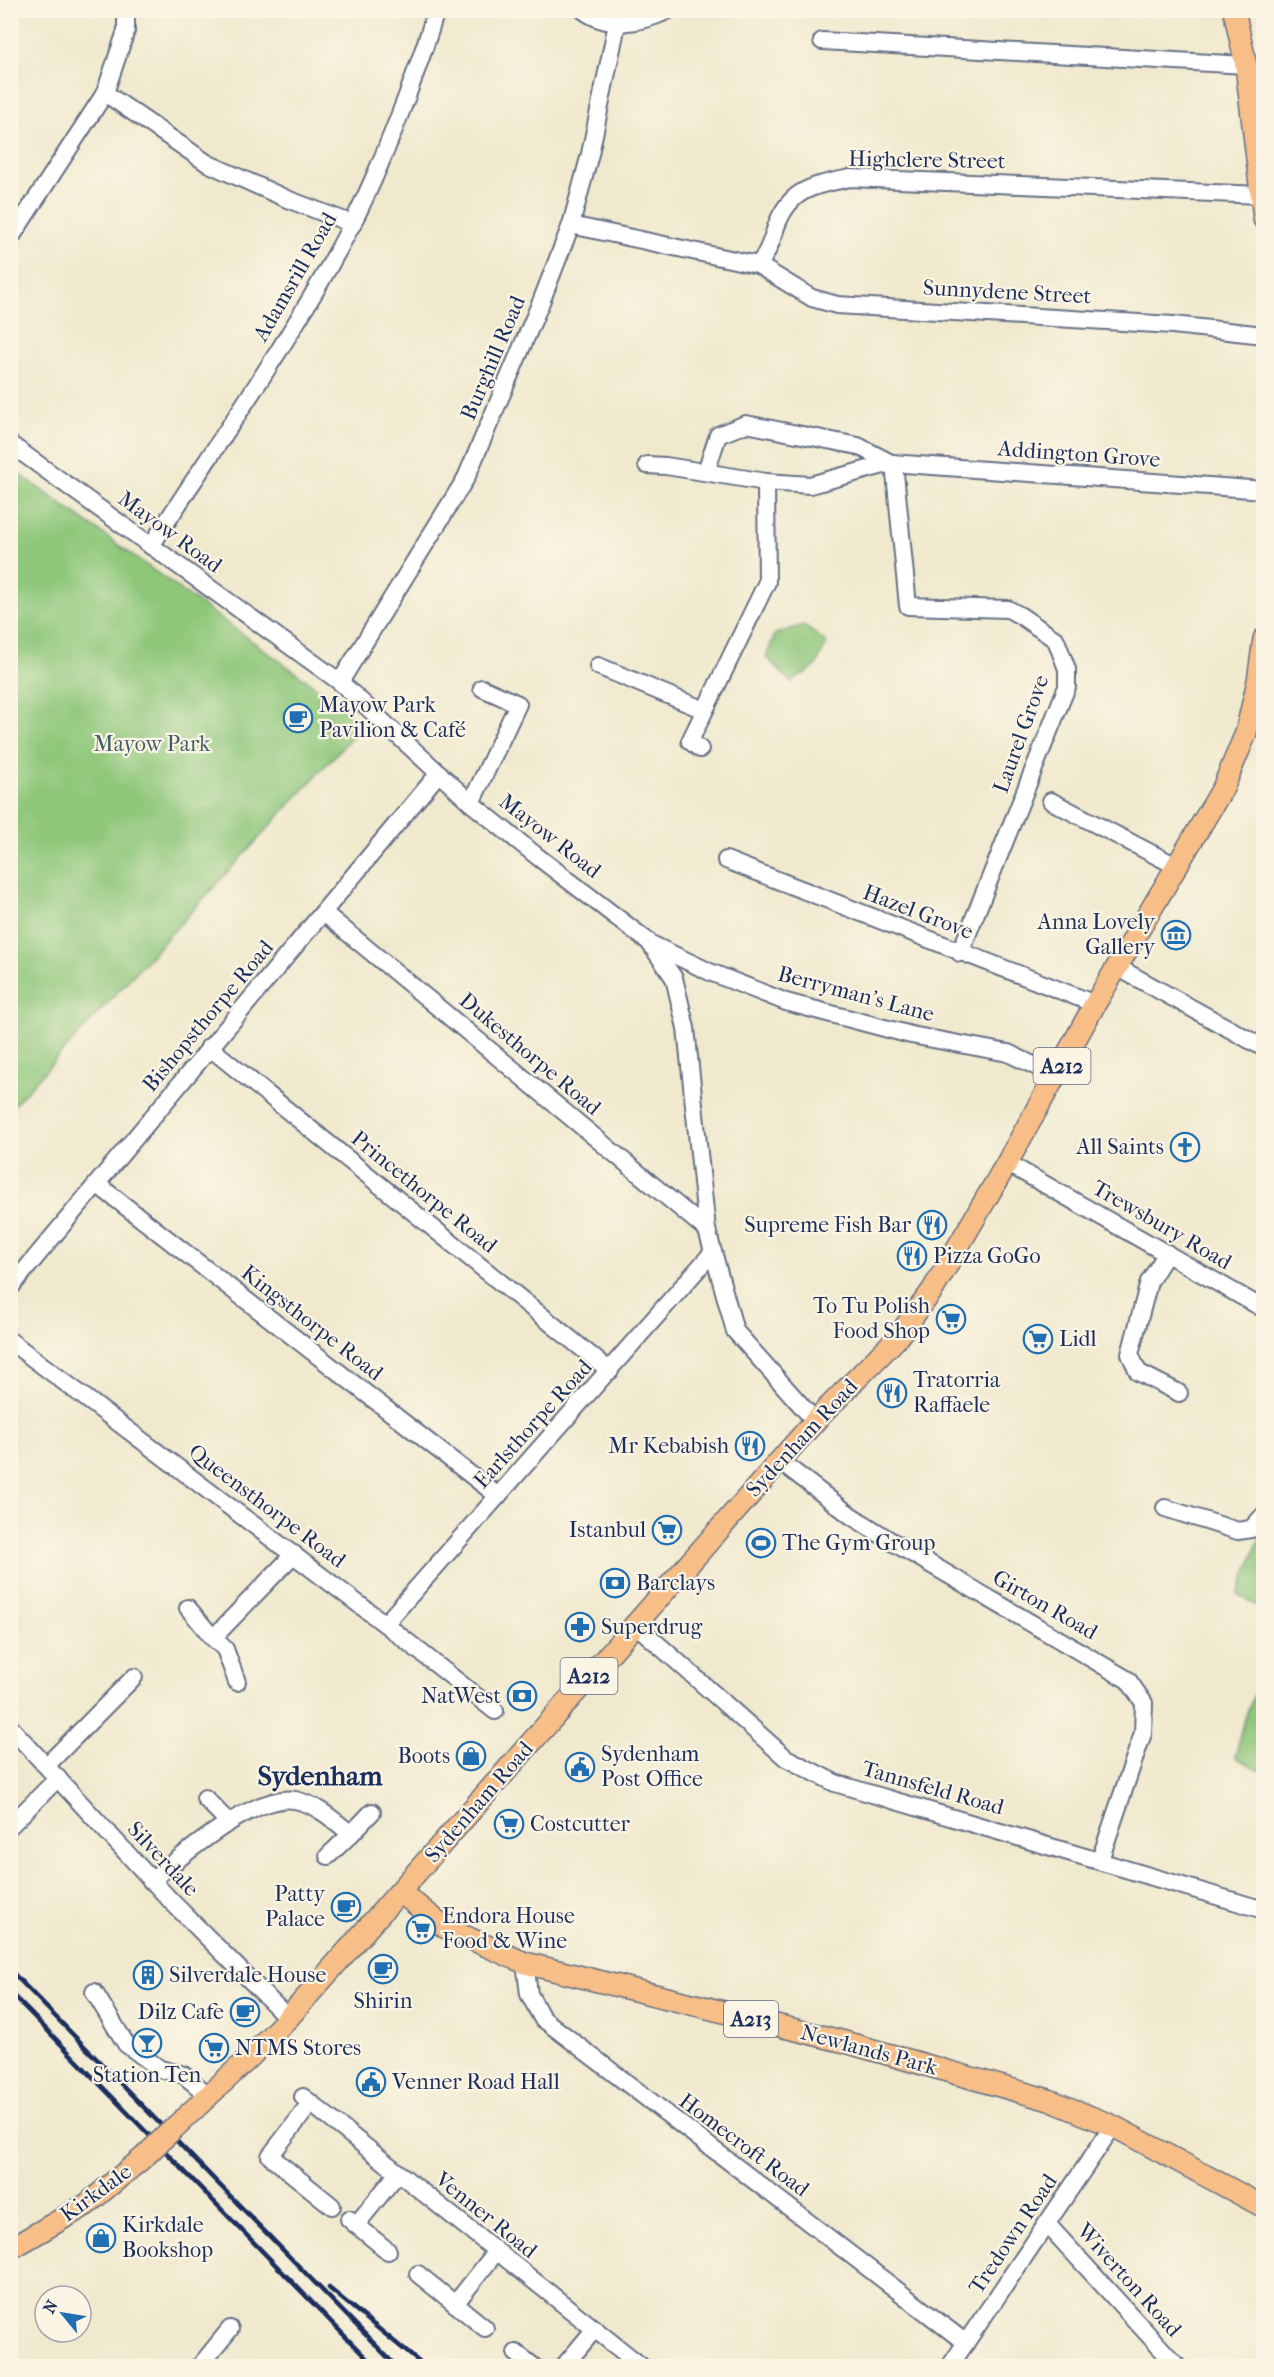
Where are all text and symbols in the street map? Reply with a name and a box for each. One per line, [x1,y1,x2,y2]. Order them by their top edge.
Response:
street label: Highclere Street [848,146,1006,174]
street label: Adamsrill Road [247,207,343,347]
street label: Sunnydene Street [922,275,1092,309]
street label: Burghill Road [455,291,531,424]
street label: Addington Grove [996,435,1161,473]
street label: Mayow Road [113,486,228,579]
street label: Laurel Grove [988,671,1054,797]
place label: Mayow Park Pavilion & Café [319,692,466,743]
cafe icon: Mayow Park Pavilion & Café [282,702,314,734]
park label: Mayow Park [94,731,211,757]
street label: Mayow Road [494,788,607,884]
street label: Hazel Grove [859,879,977,945]
place label: Anna Lovely Gallery [1036,909,1156,960]
museum icon: Anna Lovely Gallery [1160,919,1192,951]
street label: Bishopsthorpe Road [137,934,280,1097]
street label: Berryman's Lane [775,961,937,1027]
street label: Dukesthorpe Road [454,987,607,1121]
road number: A212 [1034,1048,1090,1084]
street label: Princethorpe Road [346,1125,503,1259]
church icon: All Saints [1169,1131,1201,1163]
place label: All Saints [1075,1134,1164,1160]
street label: Trewsbury Road [1088,1175,1237,1276]
restaurant icon: Supreme Fish Bar [916,1209,948,1241]
place label: Supreme Fish Bar [744,1212,912,1238]
restaurant icon: Pizza GoGo [896,1240,928,1272]
place label: Pizza GoGo [933,1243,1041,1269]
street label: Kingsthorpe Road [236,1260,389,1387]
place label: To Tu Polish Food Shop [813,1293,931,1344]
supermarket icon: To Tu Polish Food Shop [935,1303,967,1335]
supermarket icon: Lidl [1022,1323,1054,1355]
place label: Lidl [1059,1326,1097,1352]
street label: Earlsthorpe Road [468,1353,598,1494]
place label: Tratorria Raffaele [913,1367,1001,1418]
street label: Sydenham Road [741,1373,864,1502]
restaurant icon: Tratorria Raffaele [876,1377,908,1409]
restaurant icon: Mr Kebabish [734,1430,766,1462]
place label: Mr Kebabish [608,1433,730,1459]
street label: Queensthorpe Road [183,1439,351,1574]
supermarket icon: Istanbul [651,1514,683,1546]
place label: Istanbul [569,1517,646,1543]
sports icon: The Gym Group [745,1527,777,1559]
place label: The Gym Group [782,1530,935,1556]
street label: Girton Road [988,1565,1103,1646]
bank icon: Barclays [599,1567,631,1599]
place label: Barclays [636,1570,715,1596]
pharmacy icon: Superdrug [564,1611,596,1643]
place label: Superdrug [601,1614,702,1640]
road number: A212 [560,1658,618,1694]
bank icon: NatWest [506,1680,538,1712]
place label: NatWest [421,1683,501,1709]
street label: Sydenham Road [419,1735,539,1868]
shop icon: Boots [455,1740,487,1772]
place label: Sydenham Post Office [601,1741,703,1792]
place label: Boots [398,1743,450,1769]
public building icon: Sydenham Post Office [564,1751,596,1783]
street label: Tannsfeld Road [859,1755,1008,1821]
district label: Sydenham [257,1759,383,1792]
supermarket icon: Costcutter [493,1808,525,1840]
place label: Costcutter [530,1811,631,1837]
street label: Silverdale [122,1816,204,1902]
place label: Patty Palace [265,1881,326,1932]
cafe icon: Patty Palace [330,1891,362,1923]
place label: Endora House Food & Wine [442,1903,575,1954]
supermarket icon: Endora House Food & Wine [405,1913,437,1945]
cafe icon: Shirin [367,1953,399,1985]
building icon: Silverdale House [132,1959,164,1991]
place label: Silverdale House [169,1962,326,1988]
place label: Shirin [354,1988,413,2014]
cafe icon: Dilz Cafe [229,1996,261,2028]
place label: Dilz Cafe [137,1999,224,2025]
road number: A213 [724,2001,778,2037]
street label: Newlands Park [798,2019,941,2081]
bar icon: Station Ten [131,2027,163,2059]
supermarket icon: NTMS Stores [198,2032,230,2064]
place label: NTMS Stores [235,2035,361,2061]
place label: Station Ten [93,2062,202,2088]
public building icon: Venner Road Hall [355,2066,387,2098]
place label: Venner Road Hall [391,2069,560,2095]
street label: Homecroft Road [674,2088,815,2203]
street label: Kirkdale [55,2158,137,2228]
street label: Venner Road [429,2165,543,2265]
street label: Tredown Road [963,2168,1063,2299]
place label: Kirkdale Bookshop [122,2212,213,2263]
street label: Wiverton Road [1071,2217,1187,2343]
shop icon: Kirkdale Bookshop [85,2222,117,2254]
north arrow [33,2284,93,2344]
text: N [39,2296,62,2317]

